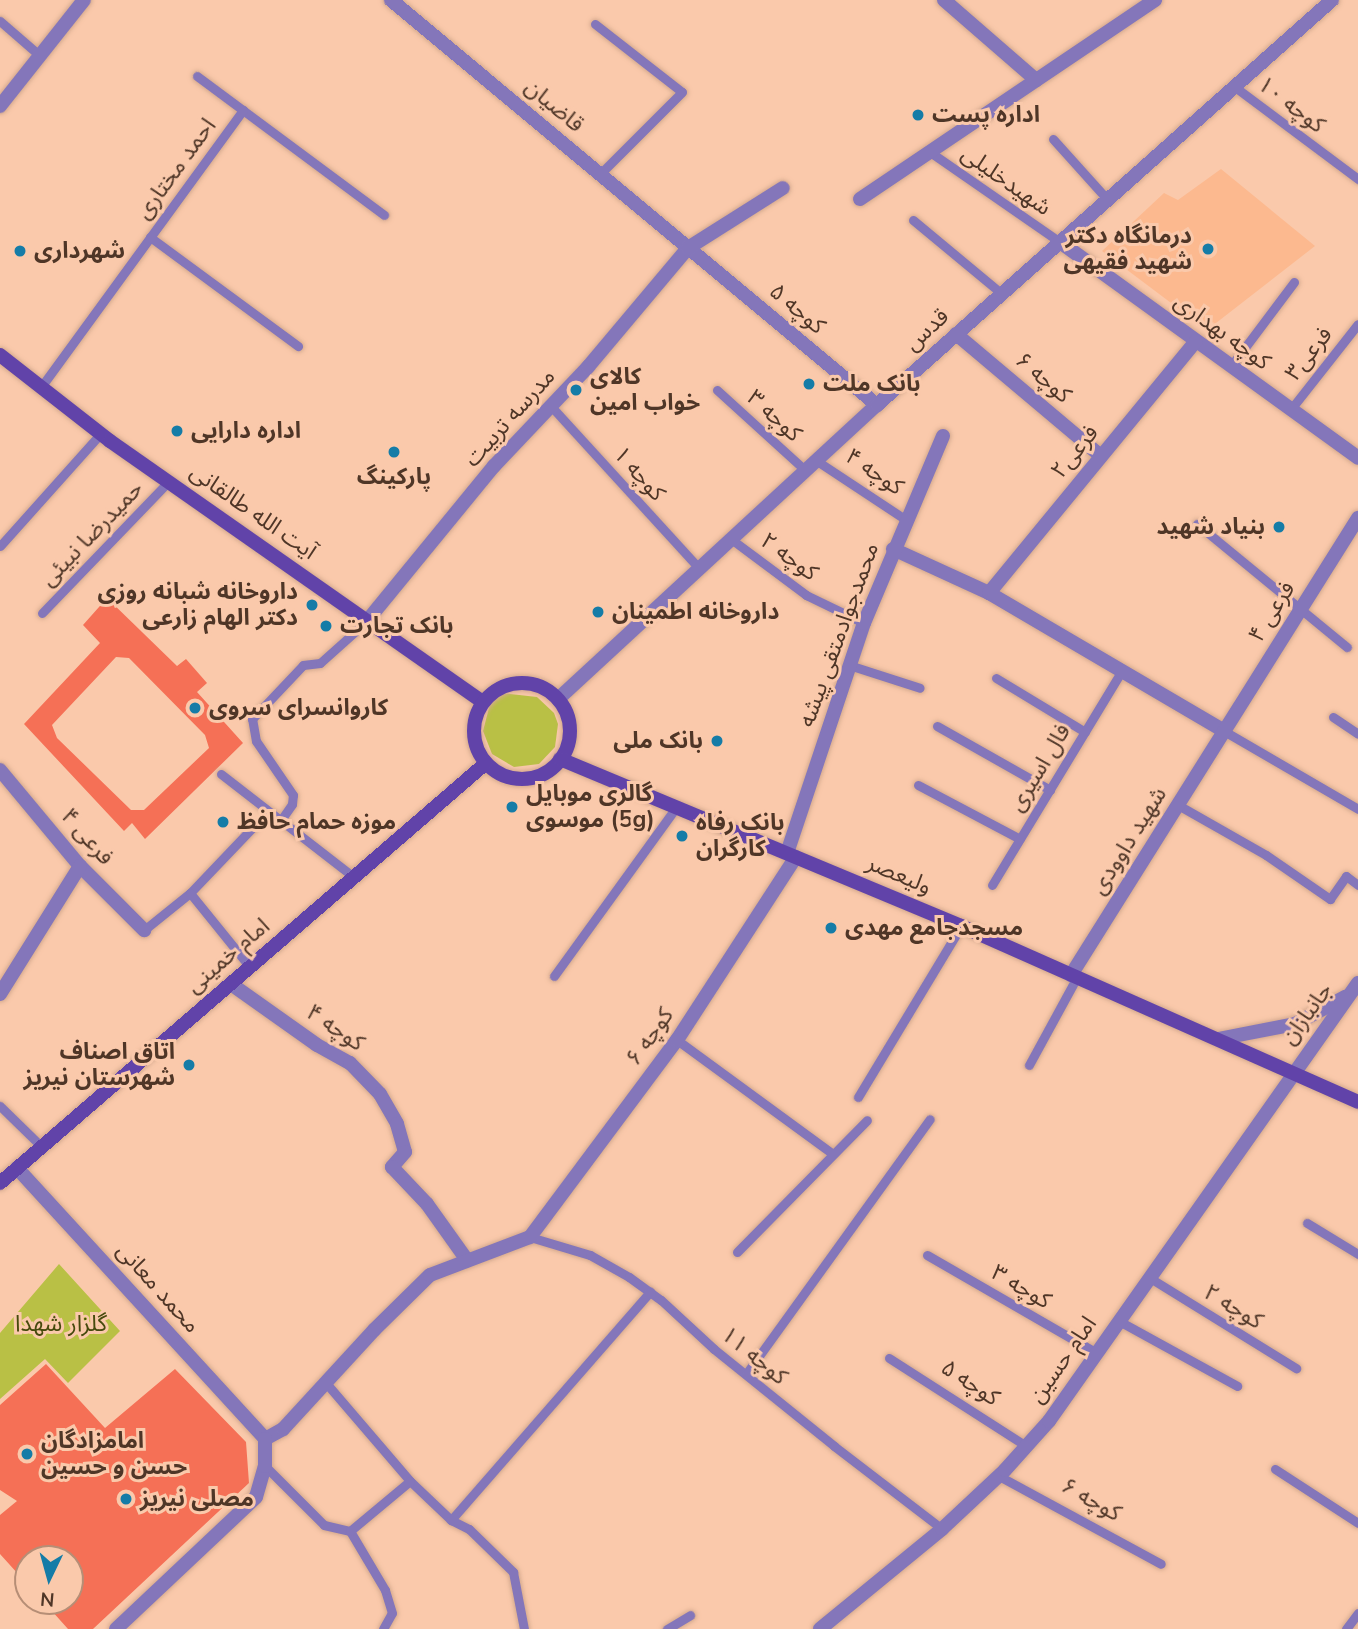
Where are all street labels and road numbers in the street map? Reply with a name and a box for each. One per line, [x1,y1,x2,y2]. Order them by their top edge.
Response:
street label: کوچه ۱۰ [1252,71,1330,139]
street label: قاضیان [519,73,589,139]
street label: احمد مختاری [130,113,222,225]
street label: شهیدخلیلی [956,140,1056,222]
street label: کوچه ۵ [764,278,830,340]
street label: کوچه بهداری [1168,288,1276,376]
street label: قدس [899,303,955,357]
street label: فرعی۳ [1280,322,1338,386]
street label: کوچه ۶ [1010,347,1076,409]
street label: مدرسه تربیت [459,363,561,473]
street label: کوچه ۳ [741,384,807,448]
street label: فرعی۲ [1045,420,1105,484]
street label: کوچه ۱ [607,441,671,507]
street label: کوچه ۴ [840,443,908,501]
street label: آیت الله طالقانی [184,458,322,566]
street label: حمیدرضا نبیئی [35,475,149,593]
street label: کوچه ۲ [755,527,823,587]
street label: محمدجوادمتقی پیشه [793,539,885,731]
street label: فرعی ۴ [1243,577,1301,647]
street label: فال اسیری [1003,719,1077,817]
street label: شهید داوودی [1085,782,1173,900]
street label: فرعی ۴ [55,803,119,871]
street label: ولیعصر [862,849,936,901]
street label: امام خمینی [181,912,275,1000]
street label: جانبازان [1275,978,1339,1050]
street label: کوچه ۴ [301,999,369,1057]
street label: ۶ کوچه [620,1003,680,1071]
street label: محمد معانی [110,1237,206,1339]
street label: کوچه ۳ [986,1259,1056,1315]
street label: کوچه ۲ [1198,1279,1268,1335]
street label: امام حسین [1023,1311,1103,1409]
street label: کوچه ۱۱ [715,1321,793,1391]
street label: کوچه ۵ [936,1354,1004,1412]
street label: کوچه ۶ [1056,1472,1126,1528]

